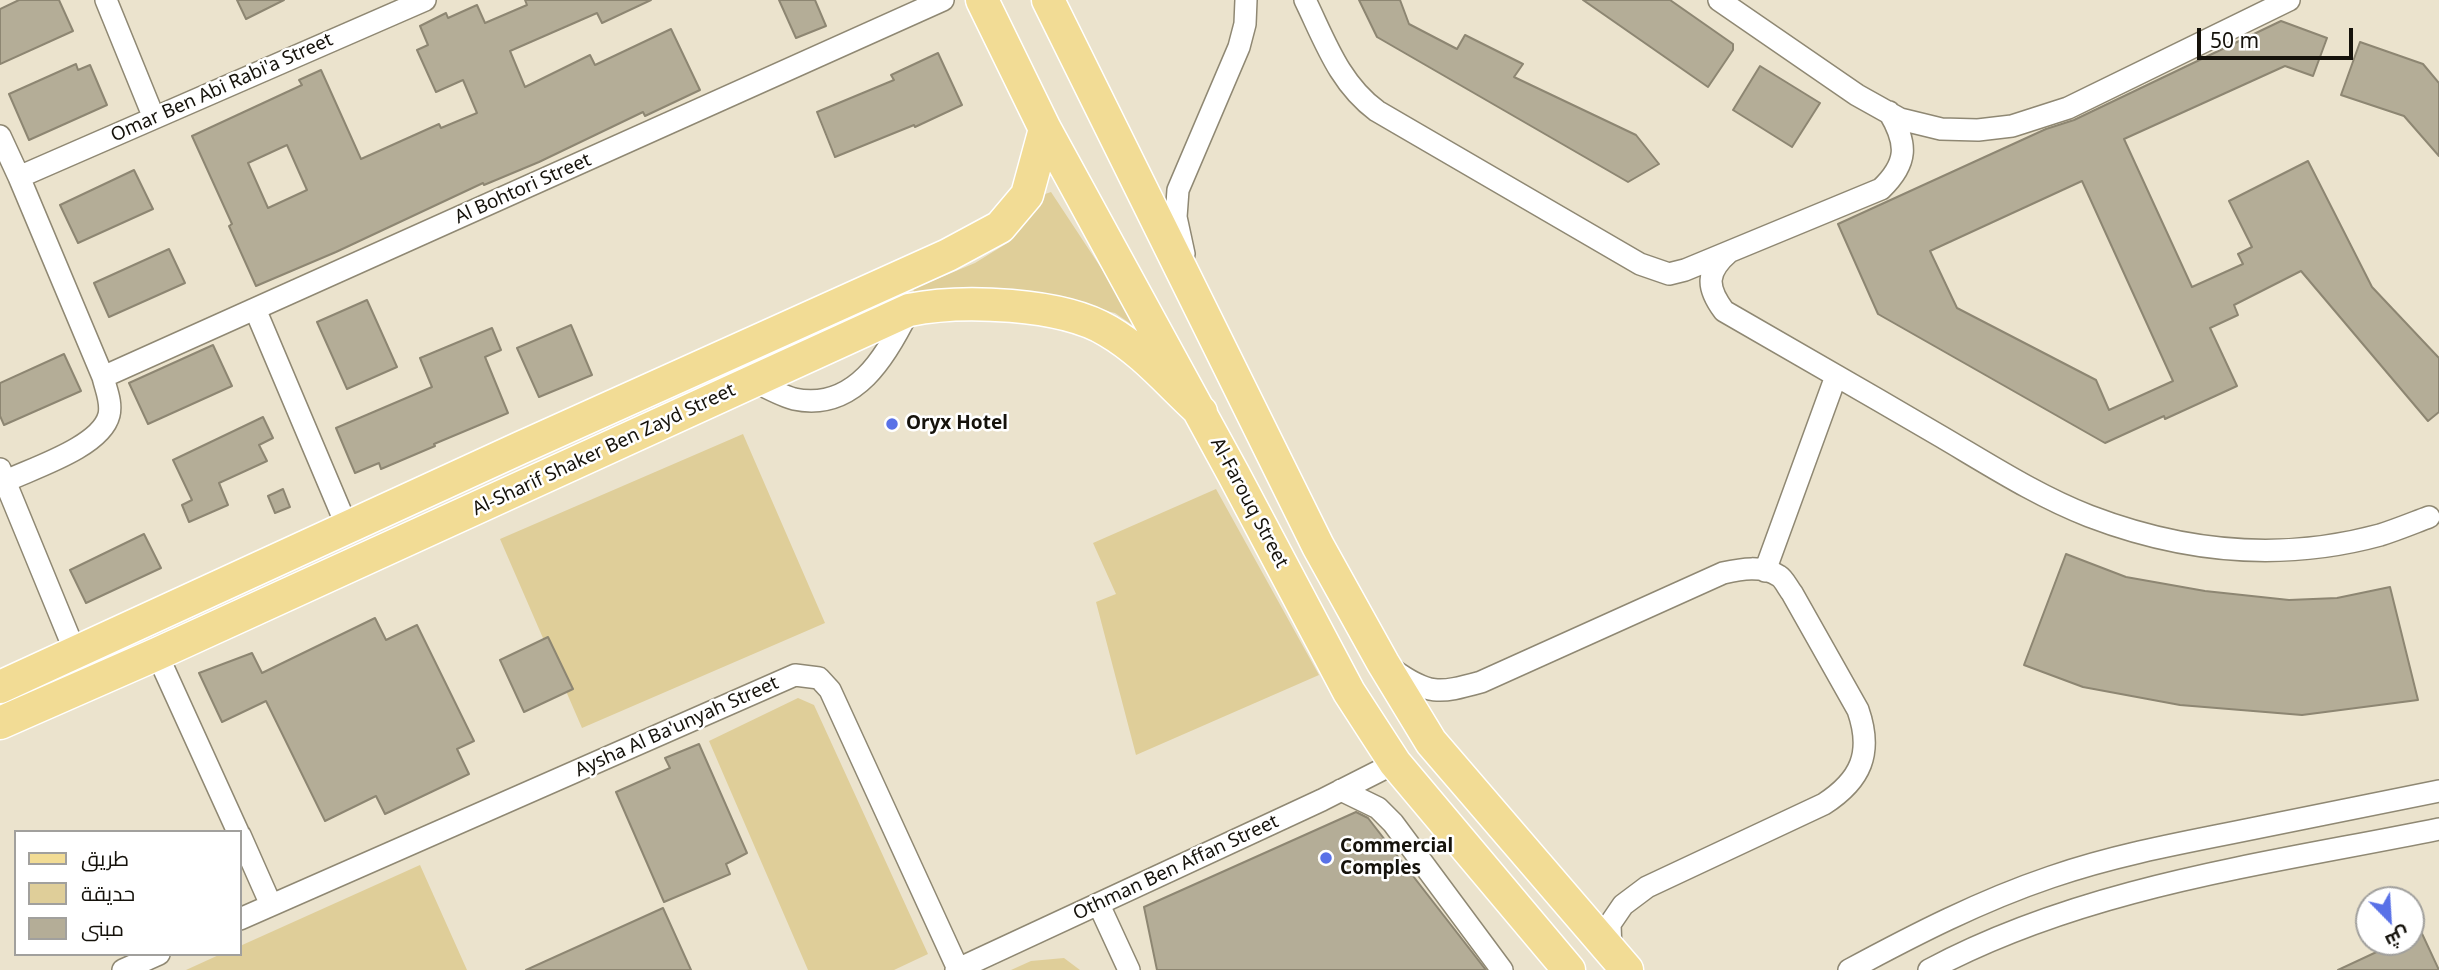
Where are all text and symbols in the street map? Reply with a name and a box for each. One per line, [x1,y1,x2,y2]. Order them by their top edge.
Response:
scale bar [2201,14,2357,58]
text: 50 m [2210,26,2259,54]
street label: Omar Ben Abi Rabi'a Street [107,29,337,147]
street label: Al Bohtori Street [451,149,595,229]
street label: Al-Sharif Shaker Ben Zayd Street [469,379,739,521]
place label: Oryx Hotel [906,413,1008,435]
marker: Oryx Hotel [884,416,900,432]
street label: Al-Farouq Street [1205,434,1293,572]
street label: Aysha Al Ba'unyah Street [572,672,782,782]
street label: Othman Ben Affan Street [1070,810,1282,926]
legend [14,830,242,956]
place label: Commercial Comples [1340,836,1453,880]
text: طريق [81,844,129,872]
marker: Commercial Comples [1318,850,1334,866]
text: حديقة [81,879,135,907]
north arrow [2355,886,2425,956]
text: مبنى [81,914,124,942]
text: ش [2381,922,2414,955]

